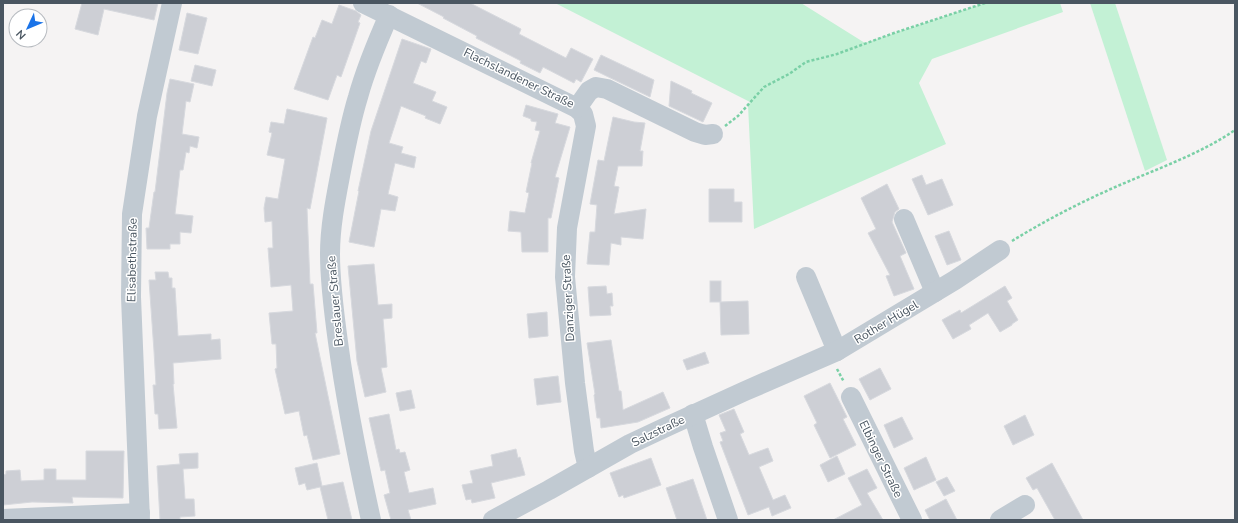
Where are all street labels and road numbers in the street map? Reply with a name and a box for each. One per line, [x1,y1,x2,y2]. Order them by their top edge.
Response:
street label: Flachslandener Straße [461,44,577,112]
street label: Elisabethstraße [123,218,141,302]
street label: Danziger Straße [558,254,578,342]
street label: Breslauer Straße [323,255,347,347]
street label: Rother Hügel [851,296,921,347]
street label: Salzstraße [629,411,687,451]
street label: Elbinger Straße [855,418,907,500]

